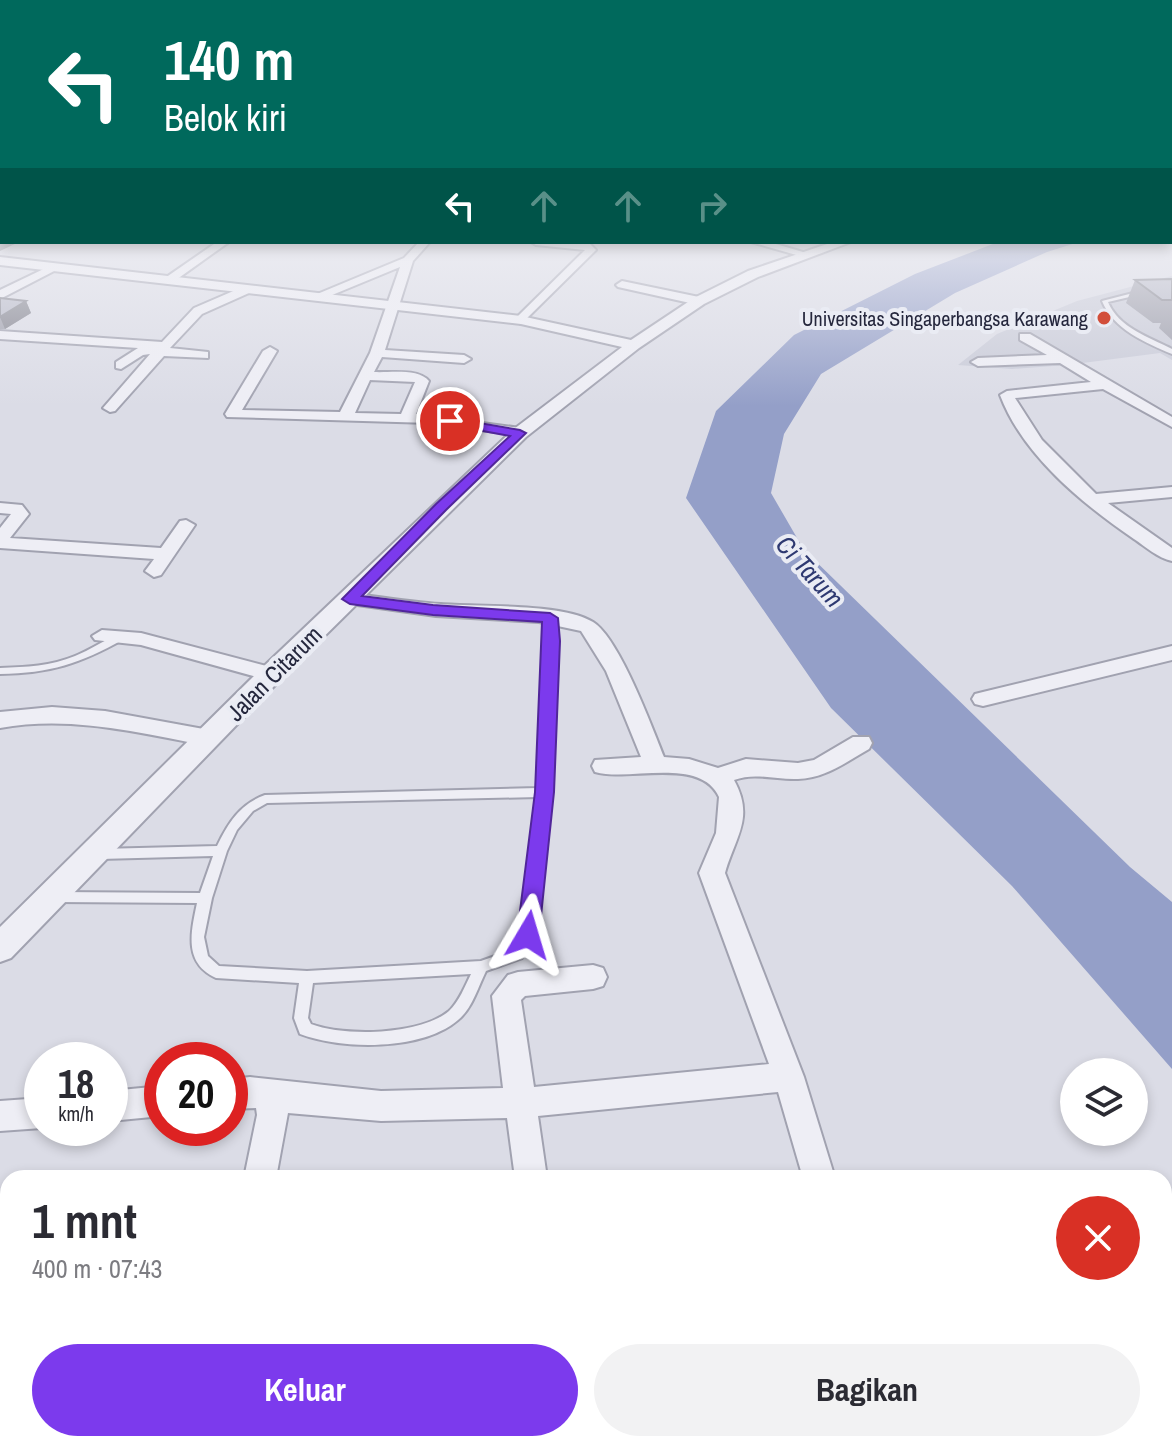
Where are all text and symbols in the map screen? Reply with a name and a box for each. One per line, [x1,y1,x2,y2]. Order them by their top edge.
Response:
text: 140 m [164,22,294,97]
icon: left [32,32,136,136]
text: Belok kiri [164,94,287,142]
icon: left [438,184,482,228]
icon: ahead [522,184,566,228]
icon: ahead [606,184,650,228]
icon: right [690,184,734,228]
place label: Universitas Singaperbangsa Karawang [802,305,1088,332]
marker: Universitas Singaperbangsa Karawang [1095,309,1113,327]
pin [416,387,484,455]
icon: arrive [428,399,472,443]
water label: Ci Tarum [768,528,852,614]
street label: Jalan Citarum [219,618,329,728]
position arrow [486,893,570,977]
speed limit sign: 20 [144,1042,248,1146]
text: 18 [58,1057,94,1110]
map controls [1060,1058,1148,1146]
button: layers [1060,1058,1148,1146]
text: km/h [58,1100,94,1127]
text: 1 mnt [32,1188,137,1253]
button: close [1056,1196,1140,1280]
text: 400 m · 07:43 [32,1251,162,1286]
button: Keluar [32,1344,578,1436]
button: Bagikan [594,1344,1140,1436]

